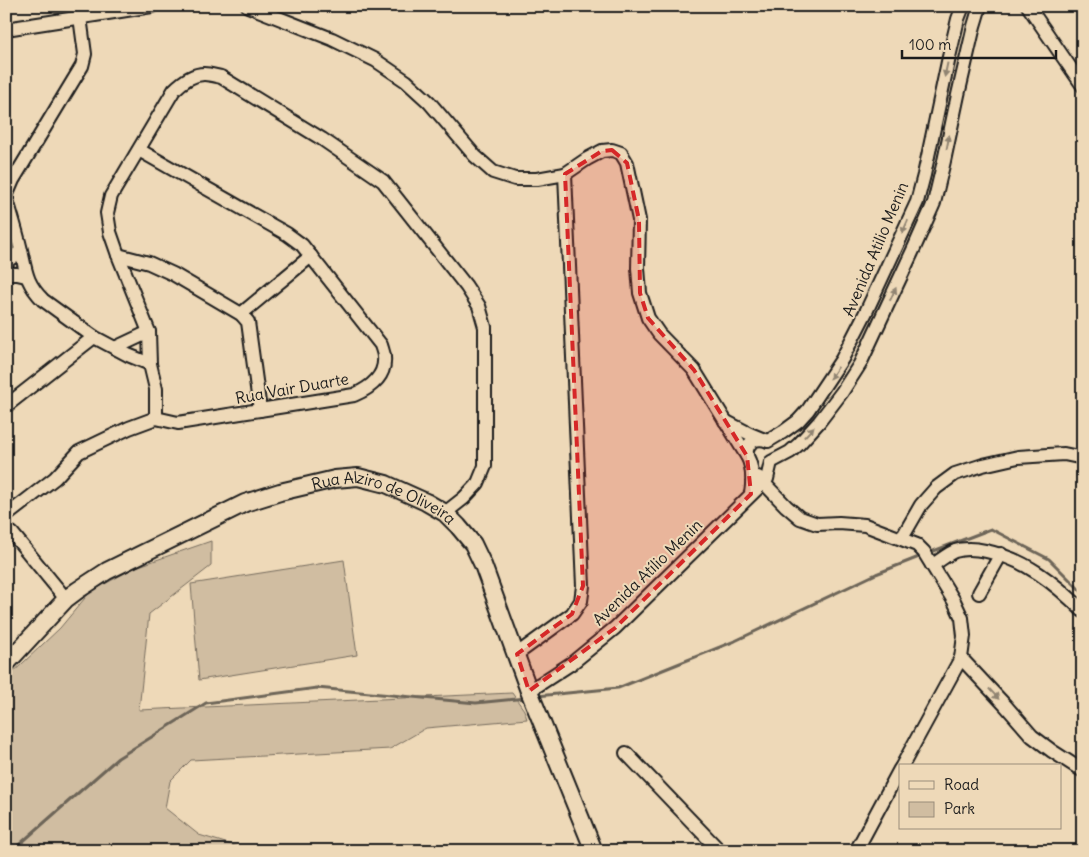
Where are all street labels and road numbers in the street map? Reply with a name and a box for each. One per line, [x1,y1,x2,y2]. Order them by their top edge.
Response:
street label: Avenida Atilio Menin [838,179,912,319]
street label: Rua Vair Duarte [234,368,350,408]
street label: Rua Alziro de Oliveira [309,467,460,528]
street label: Avenida Atílio Menin [588,515,706,629]

